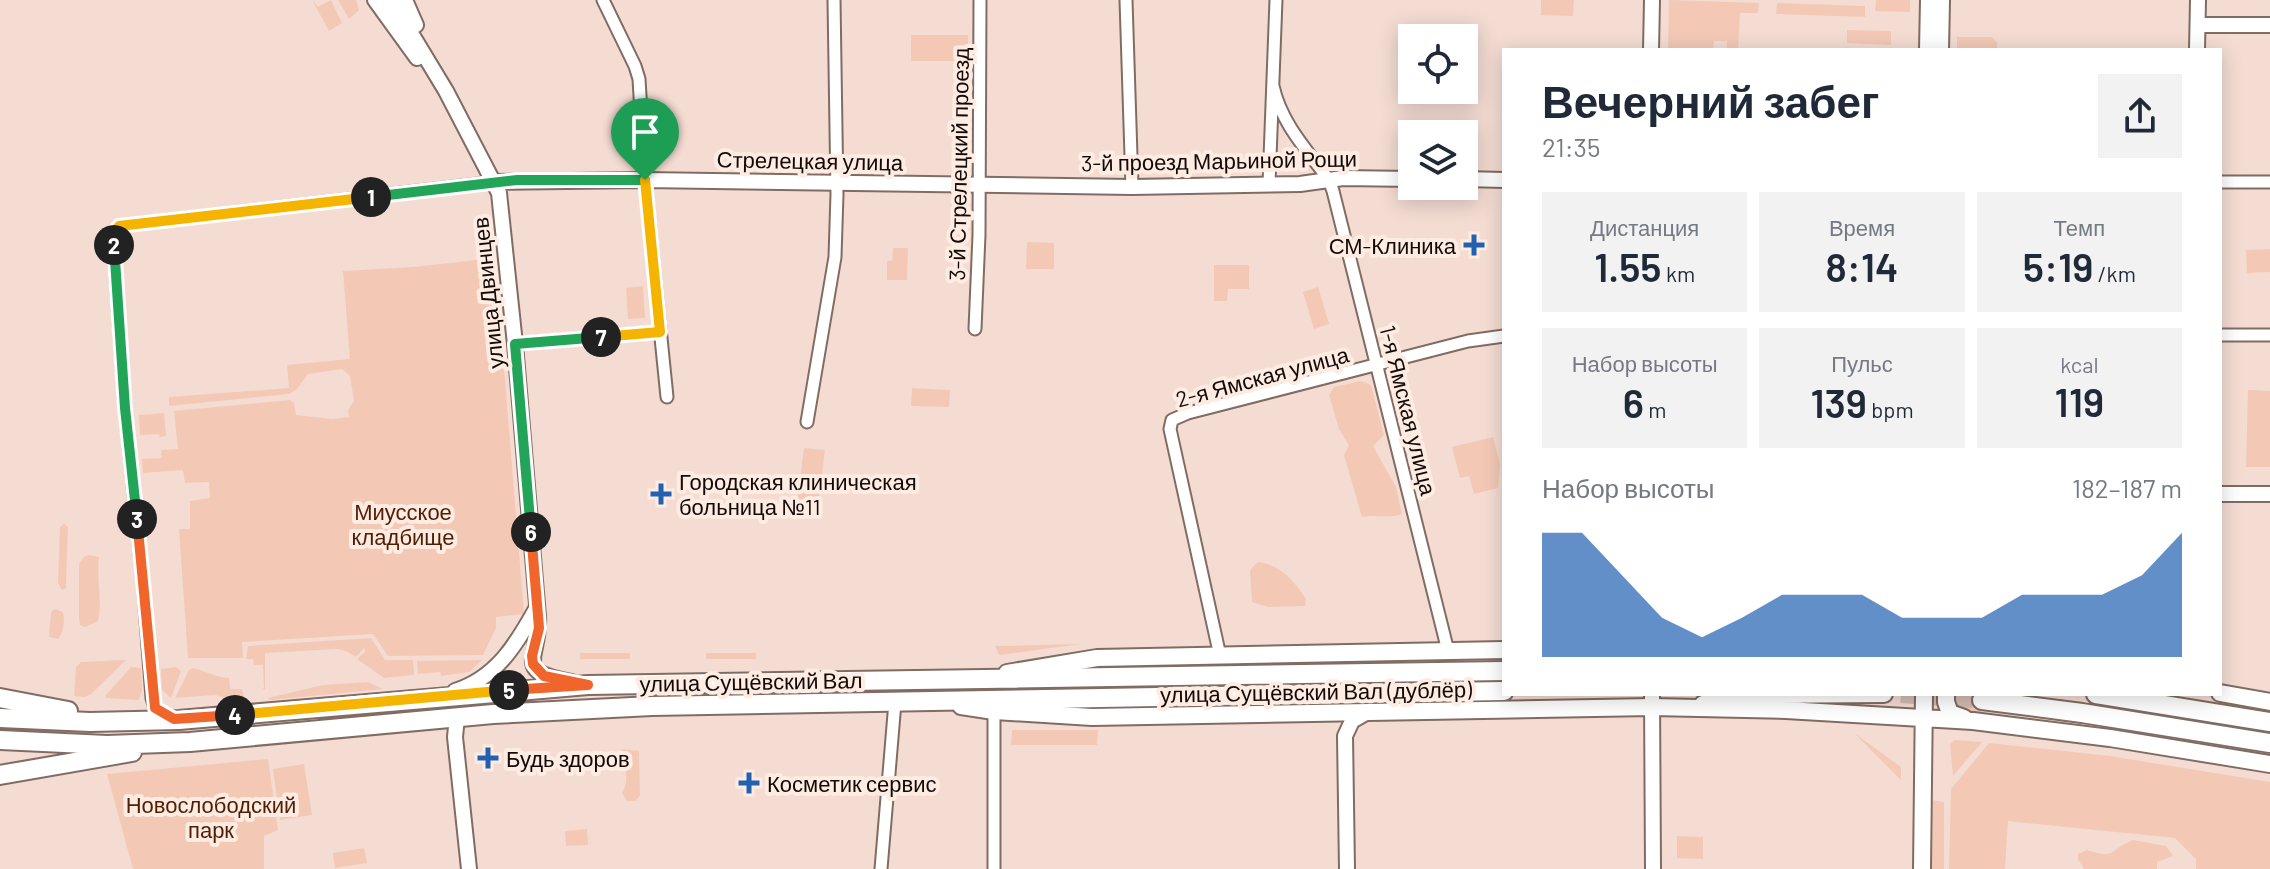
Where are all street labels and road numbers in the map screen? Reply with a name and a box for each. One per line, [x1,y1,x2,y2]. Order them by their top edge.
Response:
street label: 3-й Стрелецкий проезд [943,47,974,281]
street label: Стрелецкая улица [717,145,904,176]
street label: 3-й проезд Марьиной Рощи [1081,145,1357,176]
street label: улица Двинцев [466,216,509,370]
street label: 1-я Ямская улица [1374,323,1443,498]
street label: 2-я Ямская улица [1173,340,1352,413]
street label: улица Сущёвский Вал [639,666,863,697]
street label: улица Сущёвский Вал (дублёр) [1160,675,1472,708]

